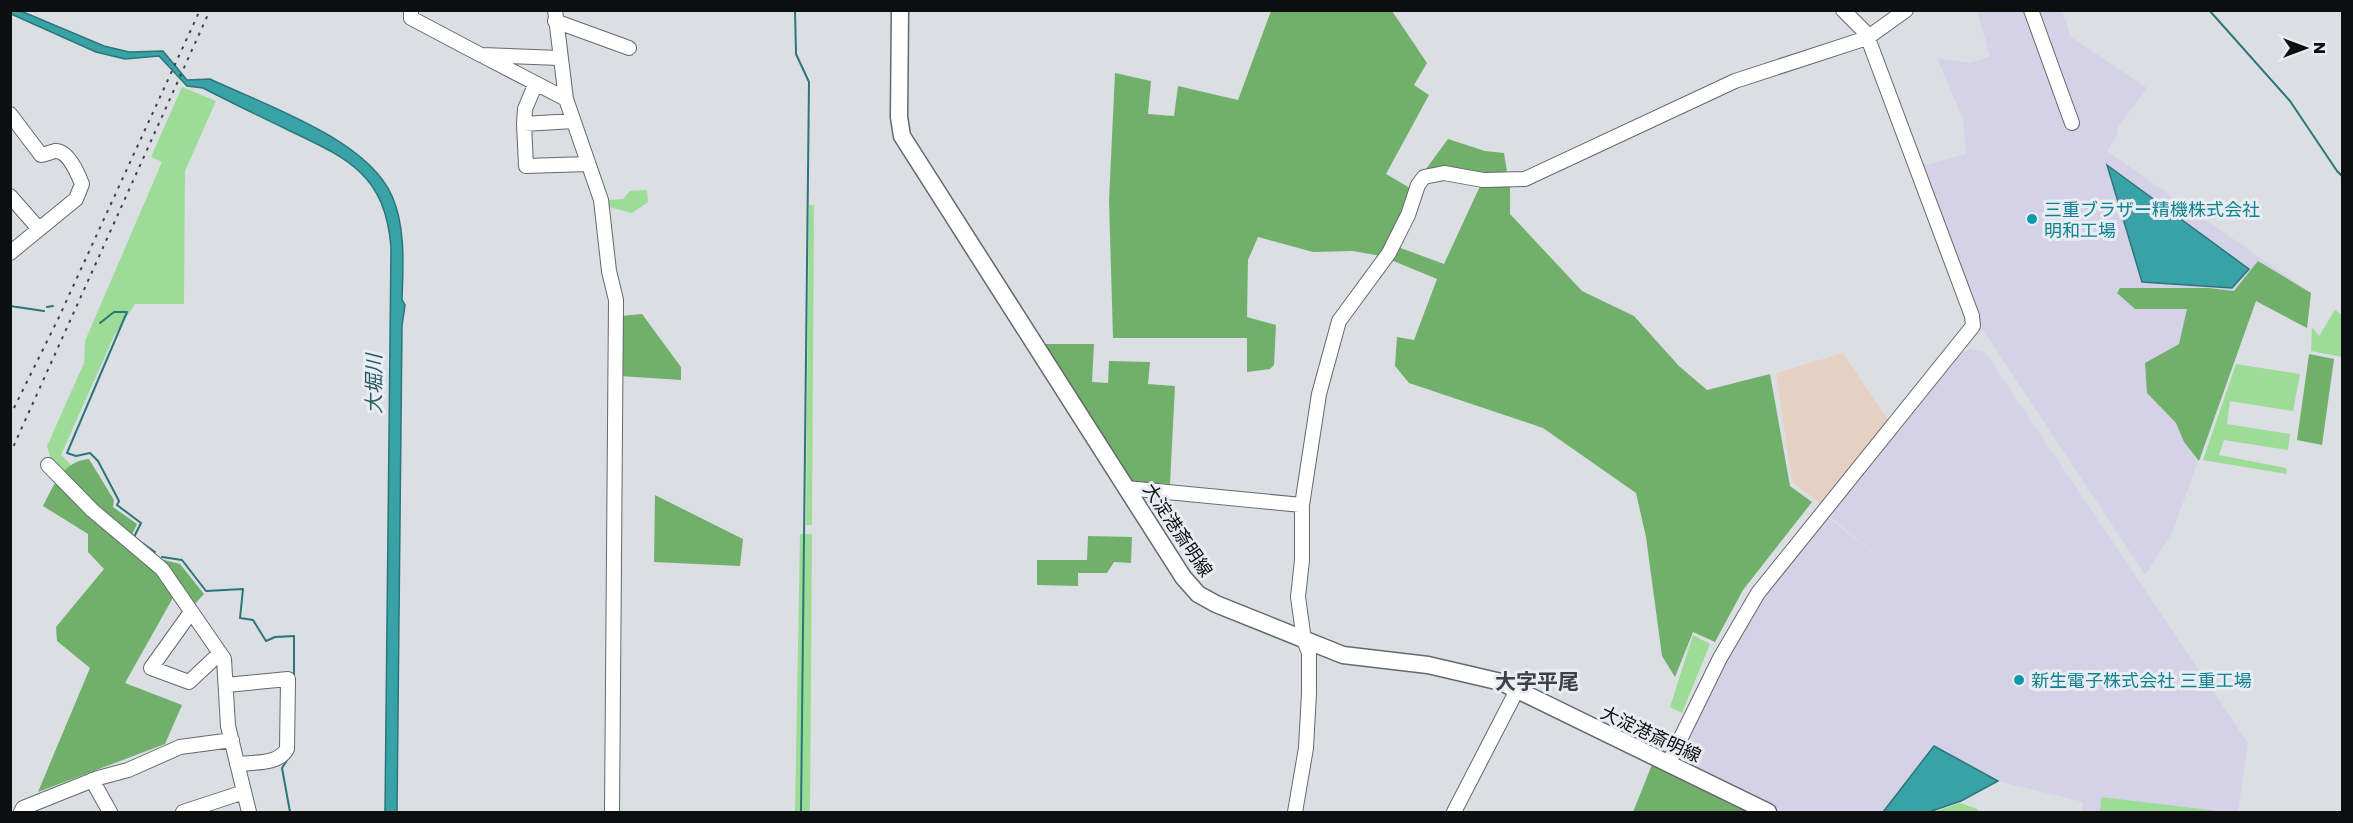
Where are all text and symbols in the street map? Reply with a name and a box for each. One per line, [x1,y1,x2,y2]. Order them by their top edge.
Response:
north arrow [2275,18,2335,78]
text: N [2308,42,2331,54]
place label: 三重ブラザー精機株式会社 明和工場 [2044,197,2260,243]
marker: 三重ブラザー精機株式会社 明和工場 [2025,212,2039,226]
water label: 大堀川 [360,352,388,414]
street label: 大淀港斎明線 [1137,478,1219,582]
district label: 大字平尾 [1495,667,1579,696]
place label: 新生電子株式会社 三重工場 [2031,668,2252,693]
marker: 新生電子株式会社 三重工場 [2012,673,2026,687]
street label: 大淀港斎明線 [1597,700,1705,768]

